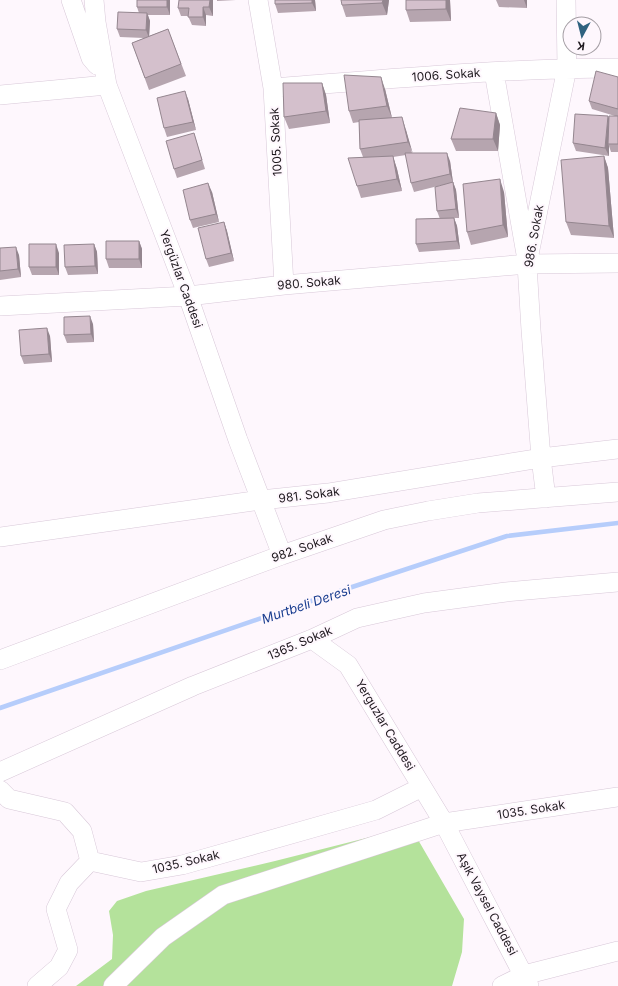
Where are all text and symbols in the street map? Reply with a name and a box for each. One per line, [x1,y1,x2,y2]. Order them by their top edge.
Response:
north arrow [562,16,602,56]
text: K [576,38,586,53]
street label: 1006. Sokak [411,65,481,84]
street label: 1005. Sokak [266,107,285,177]
street label: 986. Sokak [521,203,546,269]
street label: Yergüzlar Caddesi [157,228,206,330]
street label: 980. Sokak [277,272,342,293]
street label: 981. Sokak [278,483,341,506]
street label: 982. Sokak [269,530,335,565]
water label: Murtbeli Deresi [259,581,353,627]
street label: 1365. Sokak [265,622,335,663]
street label: Yerguzlar Caddesi [352,676,419,773]
street label: 1035. Sokak [496,797,566,822]
street label: 1035. Sokak [151,846,221,877]
street label: Aşık Vaysel Caddesi [454,850,521,958]

